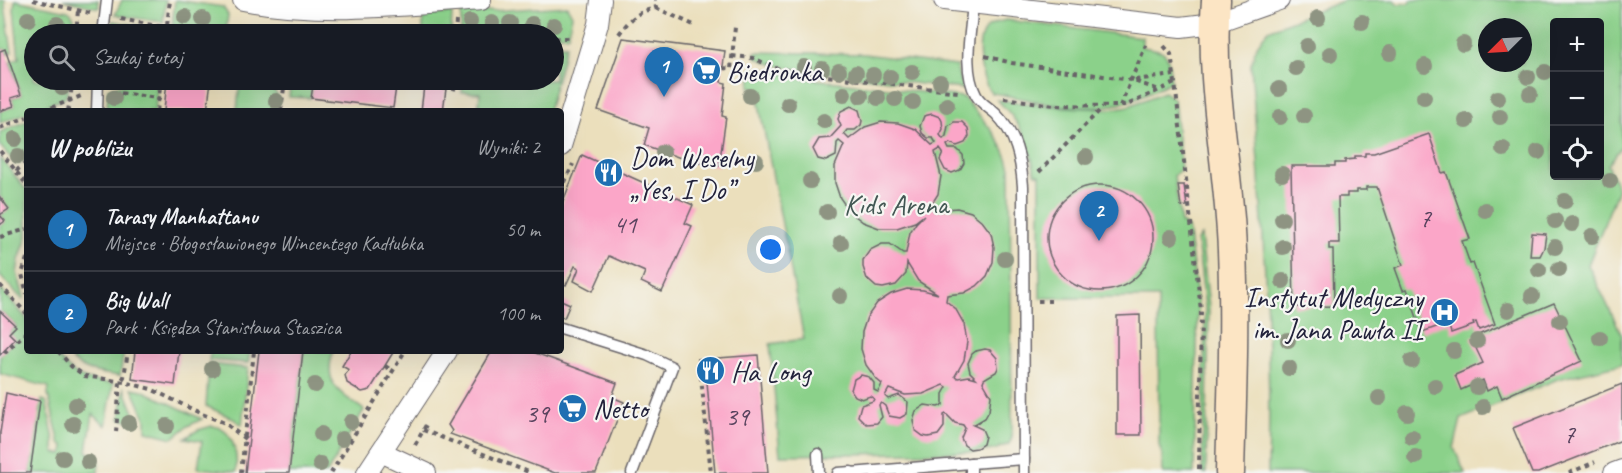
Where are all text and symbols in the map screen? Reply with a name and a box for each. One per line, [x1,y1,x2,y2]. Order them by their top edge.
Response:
north arrow [1478,18,1532,72]
map controls [1550,18,1604,180]
button: + [1550,18,1604,72]
search box [24,24,564,90]
icon: search [45,41,78,74]
text: Szukaj tutaj [93,43,183,71]
pin: 1 [644,48,684,97]
place label: Biedronka [727,54,824,89]
supermarket icon: Biedronka [690,55,722,87]
button: − [1550,72,1604,126]
button: locate [1550,126,1604,180]
text: W pobliżu [48,131,131,164]
text: Wyniki: 2 [477,135,540,160]
place label: Dom Weselny „Yes, I Do” [630,140,756,207]
restaurant icon: Dom Weselny „Yes, I Do” [593,157,625,189]
park label: Kids Arena [844,187,951,222]
pin: 2 [1080,192,1118,241]
house number: 7 [1419,202,1432,235]
text: Tarasy Manhattanu [105,203,258,231]
house number: 41 [613,208,638,241]
text: 1 [63,217,72,242]
text: 50 m [506,217,540,242]
text: Miejsce · Błogosławionego Wincentego Kadłubka [105,231,423,256]
your location [756,235,785,264]
place label: Instytut Medyczny im. Jana Pawła II [1244,280,1429,347]
text: Big Wall [105,287,167,315]
hospital icon: Instytut Medyczny im. Jana Pawła II [1428,297,1460,329]
text: 2 [63,301,72,326]
text: 100 m [497,301,540,326]
text: Park · Księdza Stanisława Staszica [105,315,341,340]
place label: Ha Long [731,354,812,389]
restaurant icon: Ha Long [694,355,726,387]
place label: Netto [593,391,651,426]
supermarket icon: Netto [556,392,588,424]
house number: 39 [525,397,551,430]
house number: 39 [725,400,751,433]
house number: 7 [1563,418,1576,451]

